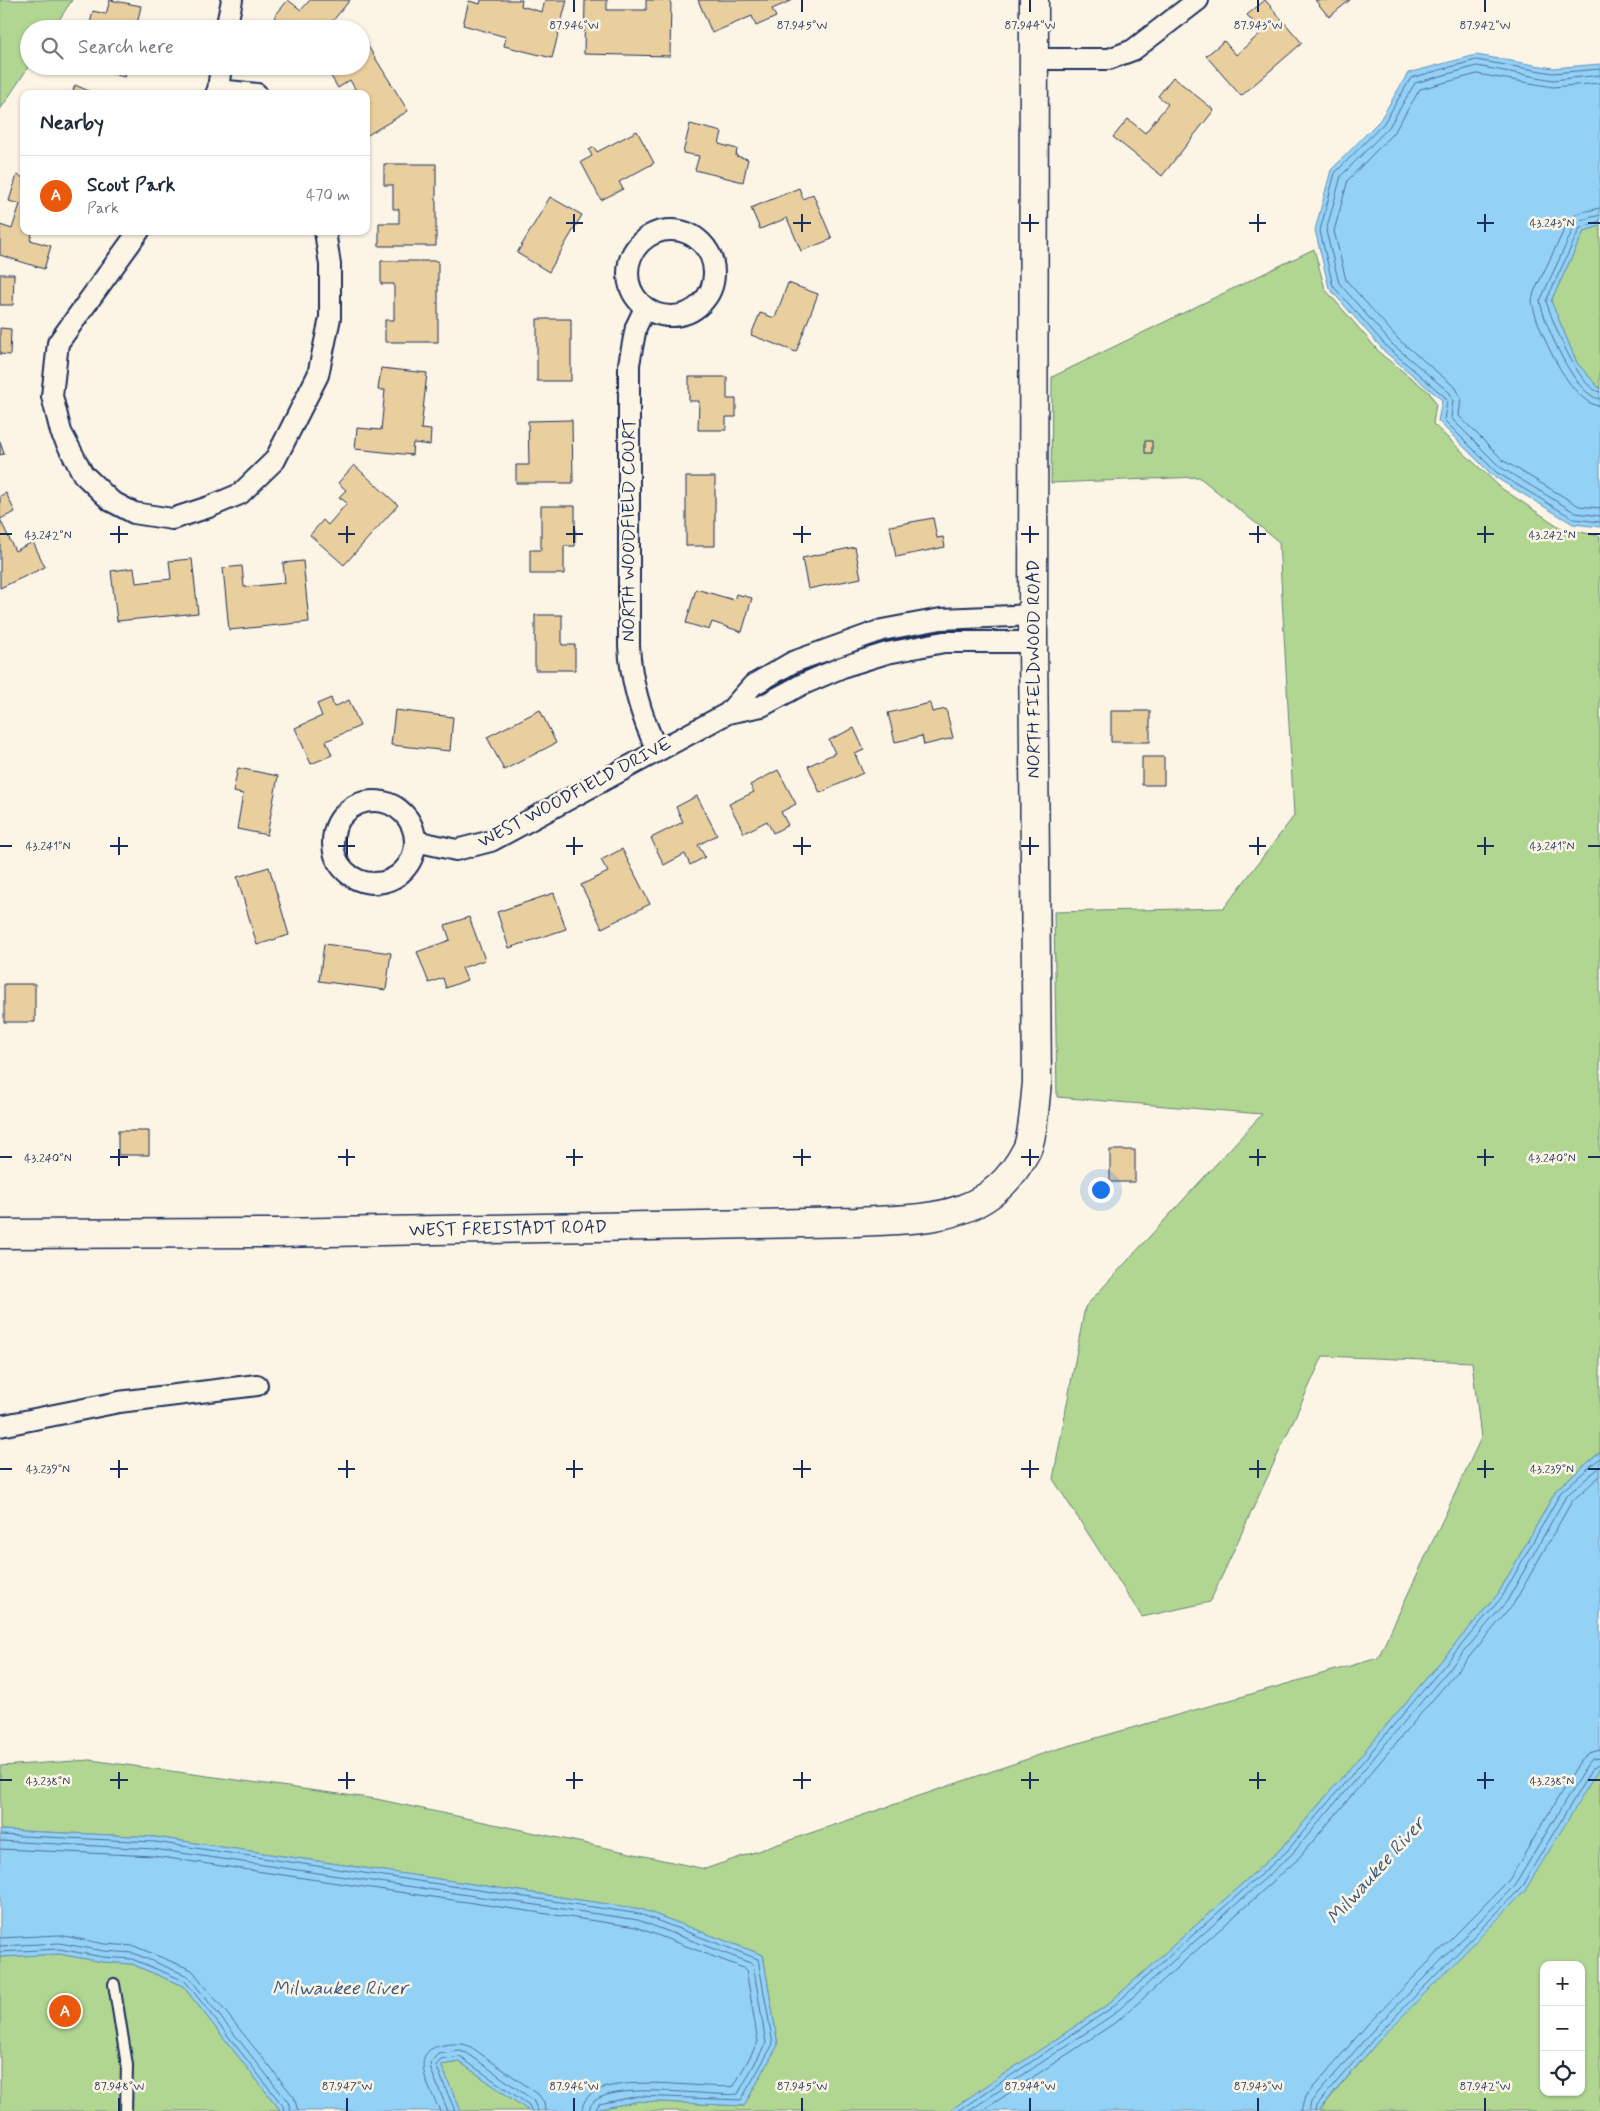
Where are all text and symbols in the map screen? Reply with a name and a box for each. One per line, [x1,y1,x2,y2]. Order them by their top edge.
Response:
text: 87.946°W [549,18,599,34]
text: 87.945°W [777,18,827,34]
text: 87.944°W [1005,18,1056,34]
text: 87.943°W [1234,18,1282,34]
text: 87.942°W [1460,18,1511,34]
search box [20,20,370,75]
icon: search [38,34,66,62]
text: Search here [78,35,174,60]
text: Nearby [40,109,104,137]
text: Scout Park [87,173,175,198]
text: A [51,185,61,206]
text: 470 m [306,185,350,206]
text: Park [87,198,119,219]
text: 43.243°N [1530,216,1575,232]
street label: NORTH WOODFIELD COURT [617,418,641,642]
text: 43.242°N [24,528,72,544]
text: 43.242°N [1528,528,1576,544]
street label: NORTH FIELDWOOD ROAD [1022,559,1046,779]
street label: WEST WOODFIELD DRIVE [474,732,676,854]
text: 43.241°N [26,839,70,855]
text: 43.241°N [1530,839,1574,855]
text: 43.240°N [24,1151,72,1167]
text: 43.240°N [1528,1151,1576,1167]
your location [1088,1177,1114,1203]
street label: WEST FREISTADT ROAD [409,1215,607,1243]
text: 43.239°N [26,1462,70,1478]
text: 43.239°N [1530,1462,1574,1478]
text: 43.238°N [26,1774,70,1790]
text: 43.238°N [1530,1774,1574,1790]
water label: Milwaukee River [1321,1810,1433,1930]
map controls [1540,1961,1585,2096]
button: + [1540,1961,1585,2006]
water label: Milwaukee River [272,1976,411,2001]
pin: A [49,1992,81,2030]
button: − [1540,2006,1585,2051]
button: locate [1540,2051,1585,2096]
text: 87.948°W [94,2079,144,2095]
text: 87.947°W [322,2079,372,2095]
text: 87.946°W [549,2079,599,2095]
text: 87.945°W [777,2079,827,2095]
text: 87.944°W [1005,2079,1056,2095]
text: 87.943°W [1234,2079,1282,2095]
text: 87.942°W [1460,2079,1511,2095]

